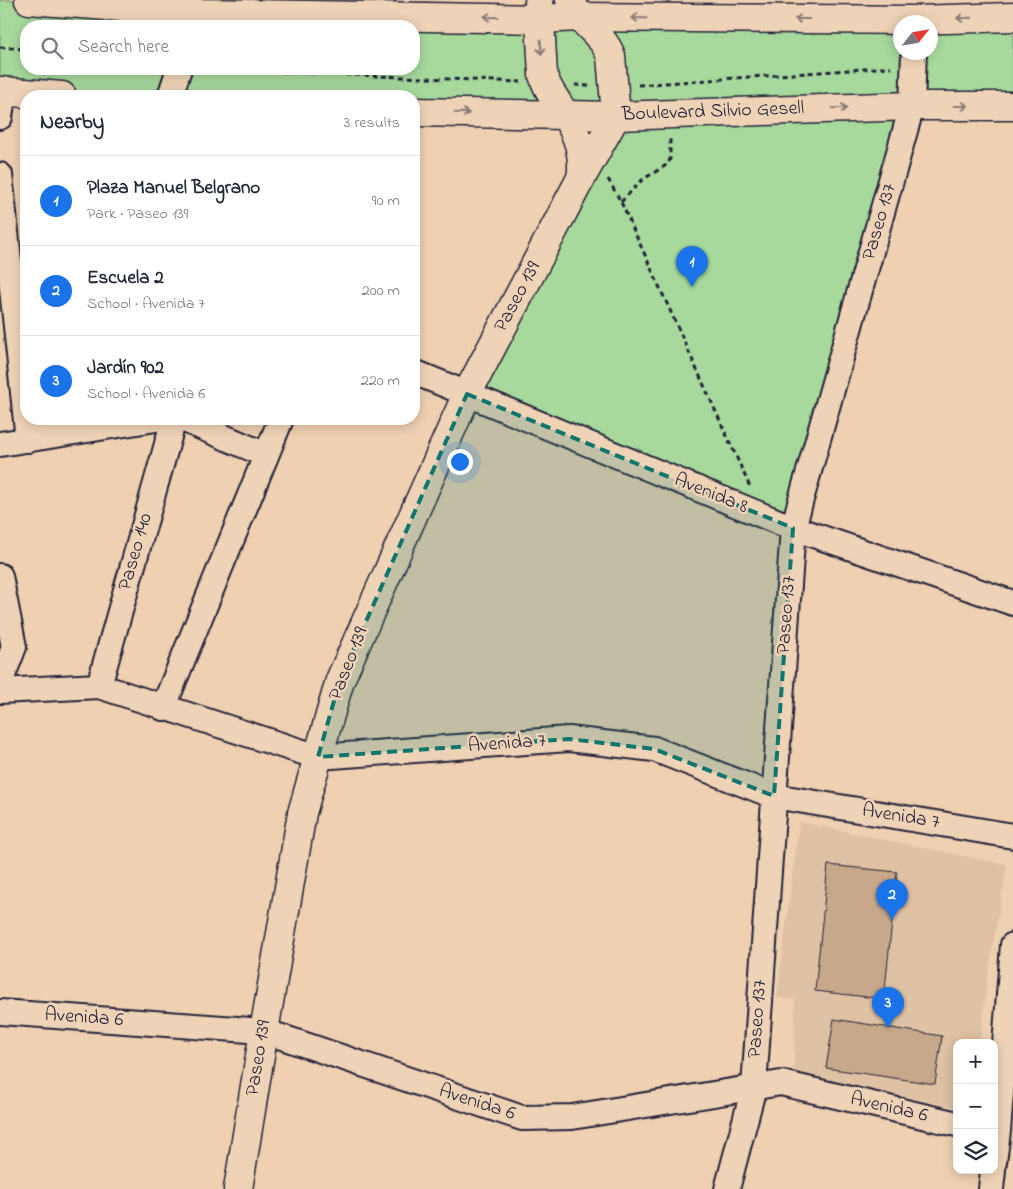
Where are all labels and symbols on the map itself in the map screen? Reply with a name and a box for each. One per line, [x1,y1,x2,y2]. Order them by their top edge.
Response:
one-way arrow [483,12,500,22]
one-way arrow [632,13,648,23]
one-way arrow [794,14,810,24]
one-way arrow [957,14,973,23]
north arrow [893,15,938,60]
one-way arrow [537,39,546,55]
street label: Boulevard Silvio Gesell [620,94,805,130]
one-way arrow [952,101,969,111]
one-way arrow [832,103,848,113]
one-way arrow [454,108,470,118]
street label: Paseo 137 [855,180,905,264]
pin: 1 [676,246,708,287]
street label: Paseo 139 [487,256,549,338]
your location [447,449,473,475]
street label: Avenida 8 [670,466,752,522]
street label: Paseo 140 [111,510,161,594]
street label: Paseo 137 [770,575,804,655]
street label: Paseo 139 [322,623,376,705]
street label: Avenida 7 [467,727,547,761]
street label: Avenida 7 [860,797,942,837]
pin: 2 [876,879,908,920]
street label: Paseo 137 [741,979,775,1059]
pin: 3 [872,987,904,1028]
street label: Avenida 6 [44,1001,125,1035]
street label: Paseo 139 [239,1018,279,1098]
street label: Avenida 6 [435,1077,519,1129]
street label: Avenida 6 [847,1085,931,1131]

